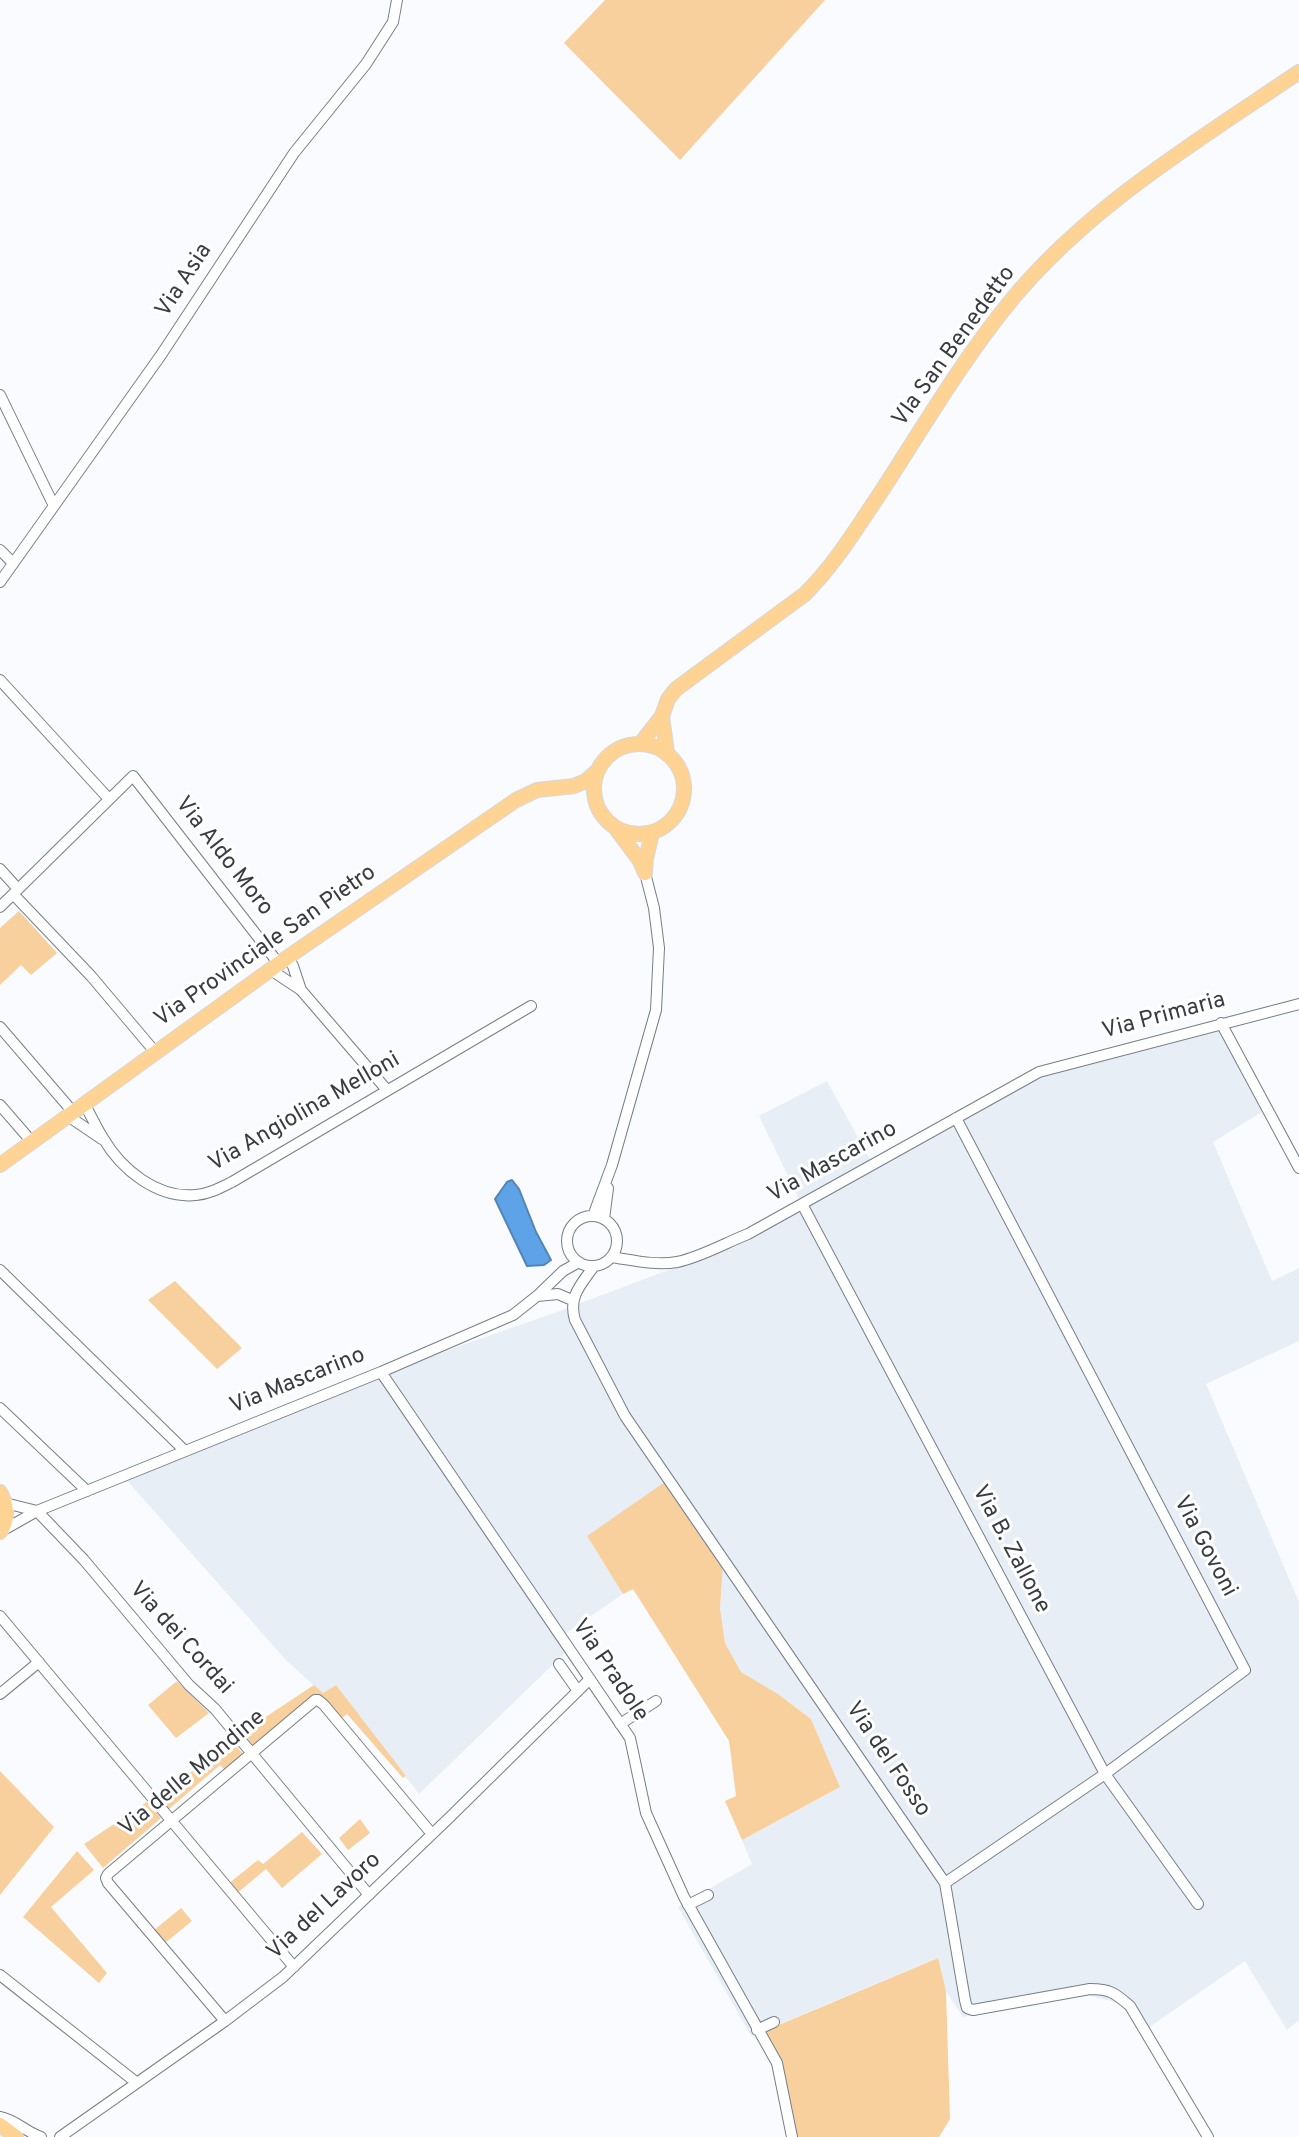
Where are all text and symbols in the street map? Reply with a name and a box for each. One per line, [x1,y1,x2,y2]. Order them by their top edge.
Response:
street label: Via Asia [151,239,219,323]
street label: VIa San Benedetto [888,261,1022,433]
street label: Via Aldo Moro [168,792,278,922]
street label: Via Provinciale San Pietro [150,860,382,1034]
street label: Via Primaria [1099,987,1229,1047]
street label: Via Angiolina Melloni [205,1047,405,1179]
street label: Via Mascarino [764,1116,902,1210]
street label: Via Mascarino [226,1342,370,1422]
street label: Via B. Zallone [965,1481,1055,1619]
street label: Via Govoni [1166,1492,1242,1602]
street label: Via dei Cordai [122,1577,238,1701]
street label: Via Pradole [565,1614,653,1728]
street label: Via del Fosso [838,1697,936,1823]
street label: Via delle Mondine [114,1705,272,1843]
street label: Via del Lavoro [262,1847,388,1967]

